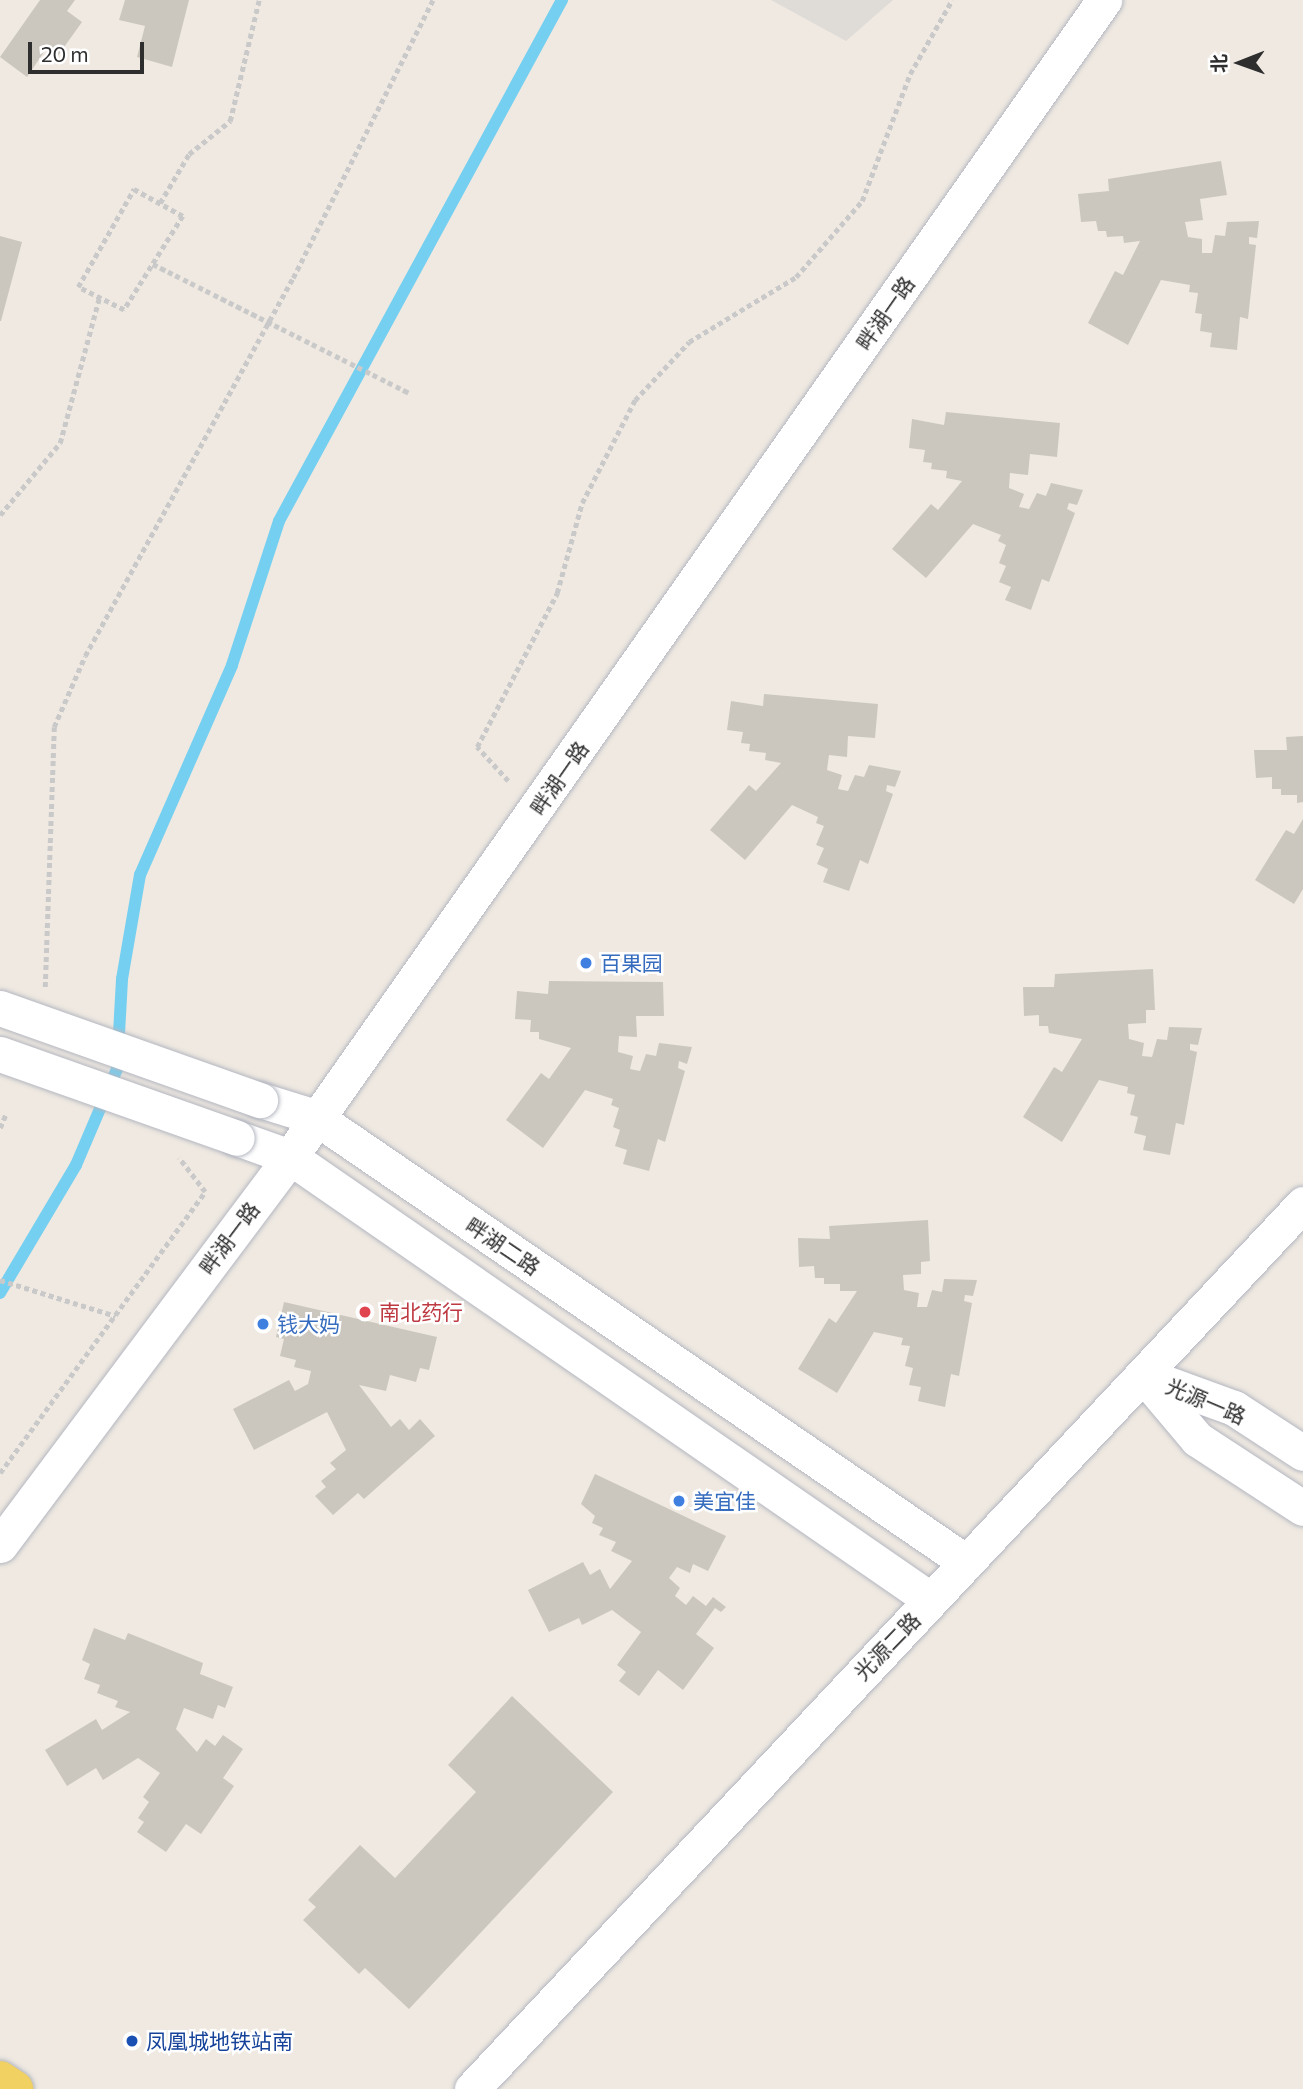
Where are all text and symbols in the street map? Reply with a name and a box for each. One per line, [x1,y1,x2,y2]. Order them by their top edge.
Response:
scale bar [32,28,147,72]
north arrow [1205,28,1275,98]
text: 20 m [41,41,89,66]
text: 北 [1207,54,1230,73]
street label: 畔湖一路 [851,271,919,355]
street label: 畔湖一路 [525,736,593,820]
place label: 百果园 [600,950,663,976]
marker: 百果园 [578,955,594,971]
street label: 畔湖一路 [194,1197,264,1279]
street label: 畔湖二路 [461,1212,545,1280]
place label: 南北药行 [379,1299,463,1325]
marker: 南北药行 [357,1304,373,1320]
place label: 钱大妈 [277,1311,340,1337]
marker: 钱大妈 [255,1316,271,1332]
street label: 光源一路 [1162,1373,1250,1429]
place label: 美宜佳 [693,1488,756,1514]
marker: 美宜佳 [671,1493,687,1509]
street label: 光源二路 [849,1607,925,1685]
place label: 凤凰城地铁站南 [146,2028,293,2054]
marker: 凤凰城地铁站南 [124,2033,140,2049]

